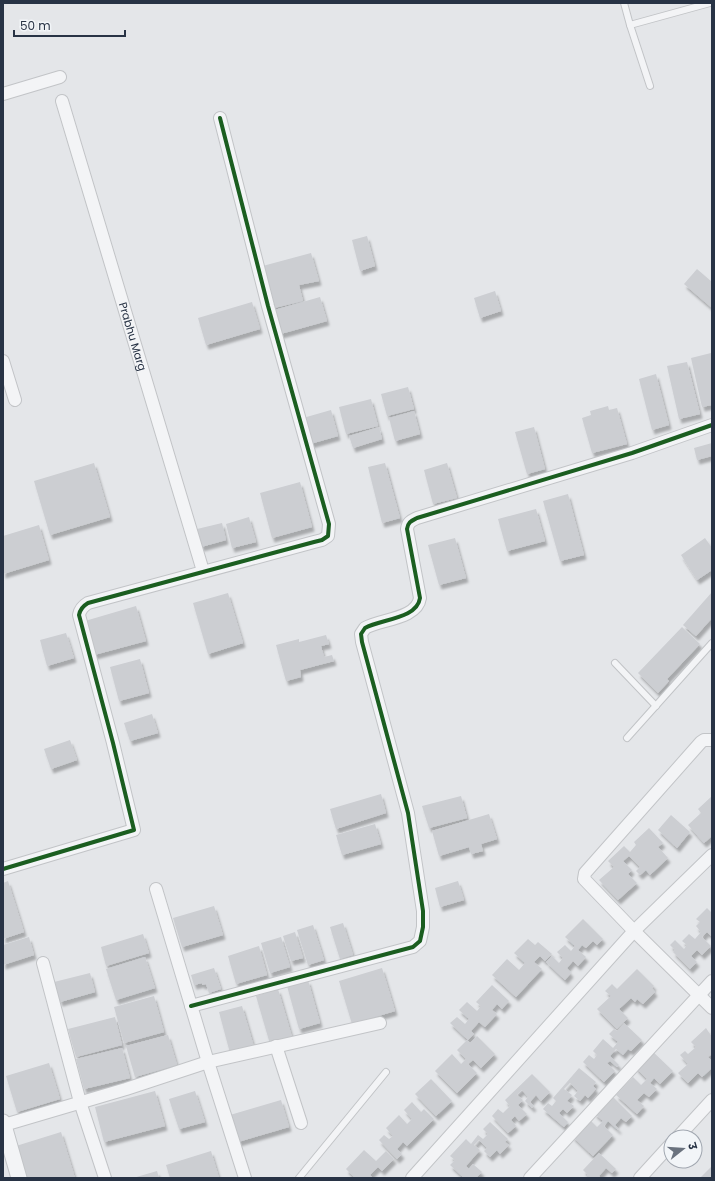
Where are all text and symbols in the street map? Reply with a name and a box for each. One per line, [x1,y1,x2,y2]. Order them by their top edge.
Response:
scale bar [14,12,125,38]
text: 50 m [20,17,51,34]
street label: Prabhu Marg [115,300,151,373]
north arrow [663,1129,703,1169]
text: उ [684,1140,701,1152]

